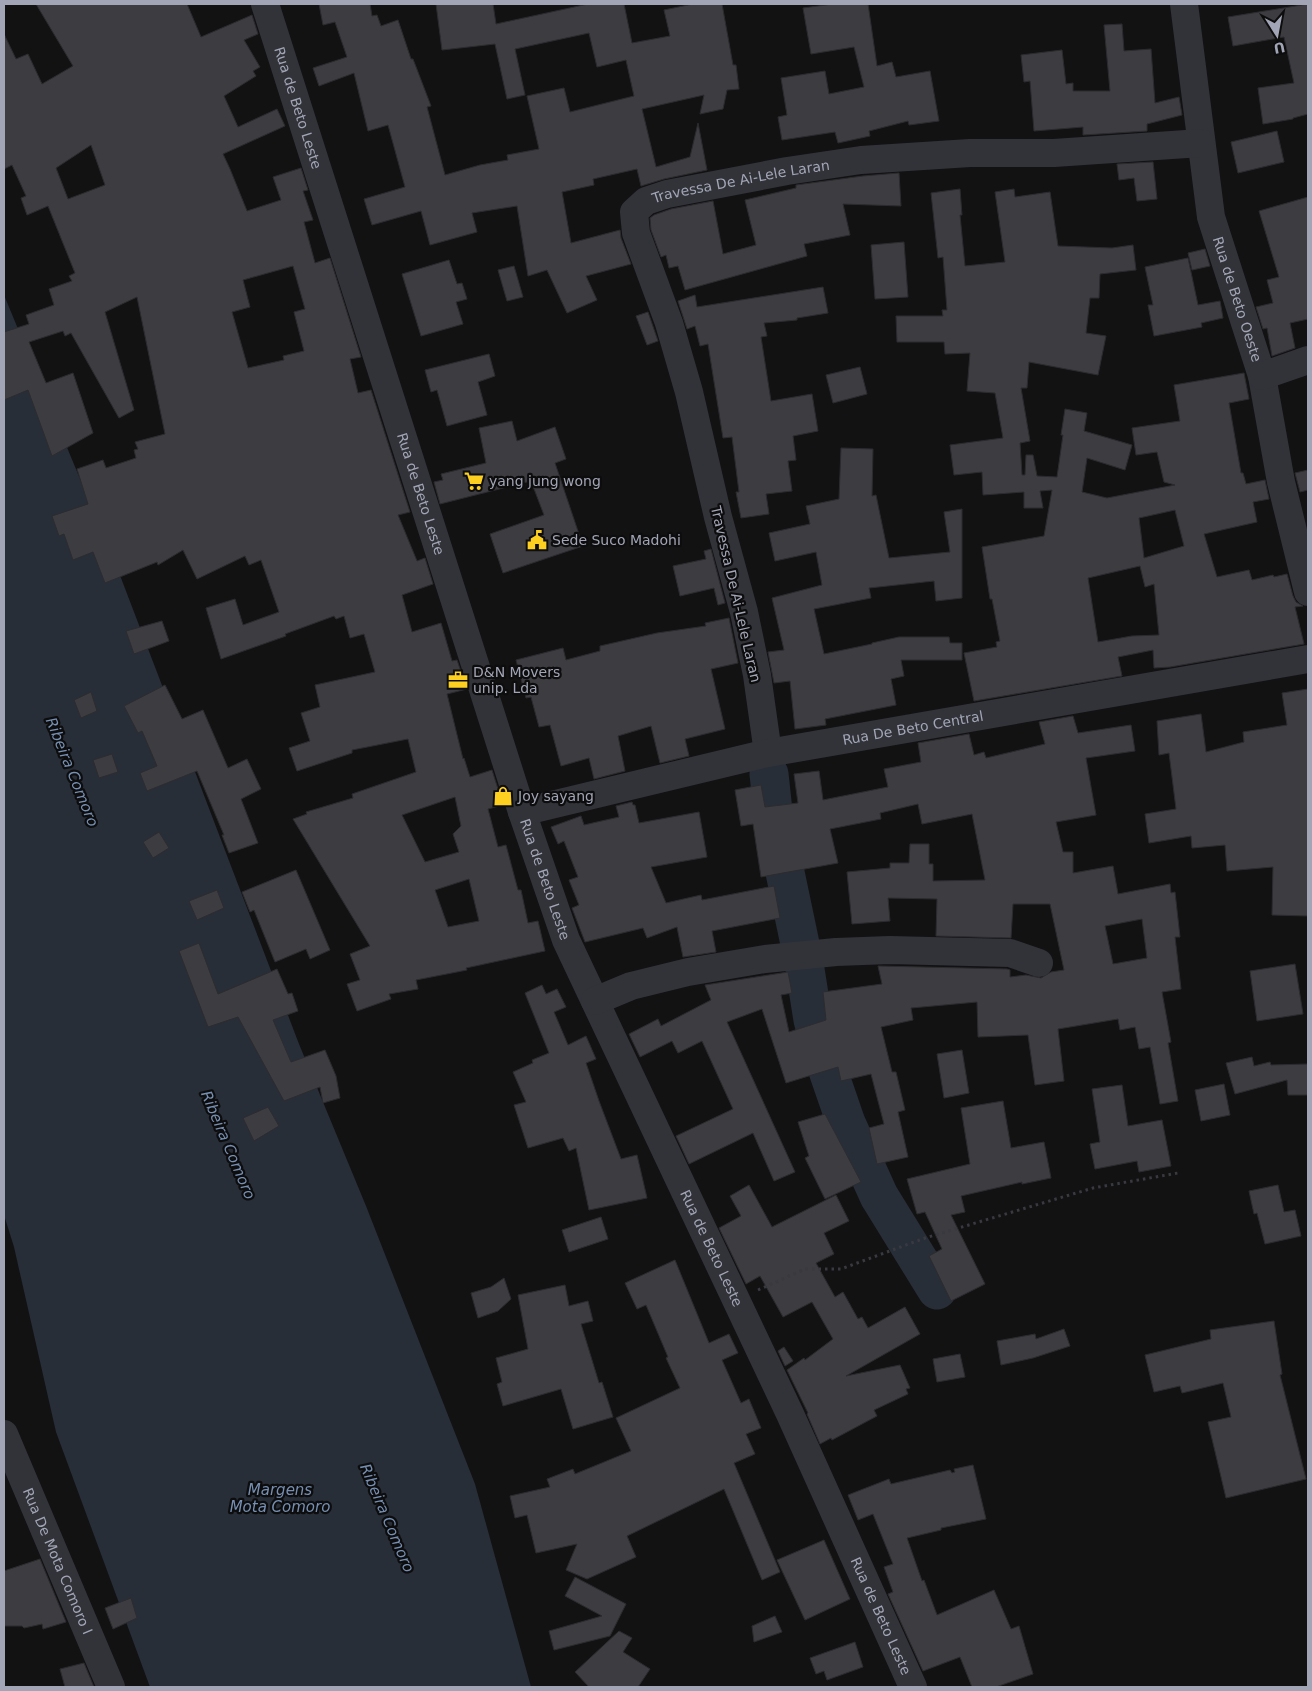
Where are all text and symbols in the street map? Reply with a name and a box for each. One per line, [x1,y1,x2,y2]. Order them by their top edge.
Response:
north arrow [1252,10,1302,60]
text: U [1272,39,1287,57]
street label: Rua de Beto Leste [271,45,325,171]
street label: Travessa De Ai-Lele Laran [649,157,831,207]
street label: Rua de Beto Oeste [1210,234,1265,364]
street label: Rua de Beto Leste [394,431,448,557]
supermarket icon: yang jung wong [463,470,485,492]
place label: yang jung wong [489,473,601,489]
street label: Travessa De Ai-Lele Laran [708,503,764,684]
public building icon: Sede Suco Madohi [526,529,548,551]
place label: Sede Suco Madohi [552,532,681,548]
place label: D&N Movers unip. Lda [473,664,560,696]
office icon: D&N Movers unip. Lda [447,669,469,691]
street label: Rua De Beto Central [841,708,985,748]
water label: Ribeira Comoro [42,715,102,829]
shop icon: Joy sayang [492,785,514,807]
place label: Joy sayang [517,788,594,804]
street label: Rua de Beto Leste [517,816,573,942]
water label: Ribeira Comoro [197,1088,259,1202]
street label: Rua de Beto Leste [677,1187,746,1309]
water label: Ribeira Comoro [356,1461,418,1575]
water label: Margens Mota Comoro [230,1481,330,1516]
street label: Rua De Mota Comoro I [20,1486,96,1637]
street label: Rua de Beto Leste [848,1555,914,1677]

